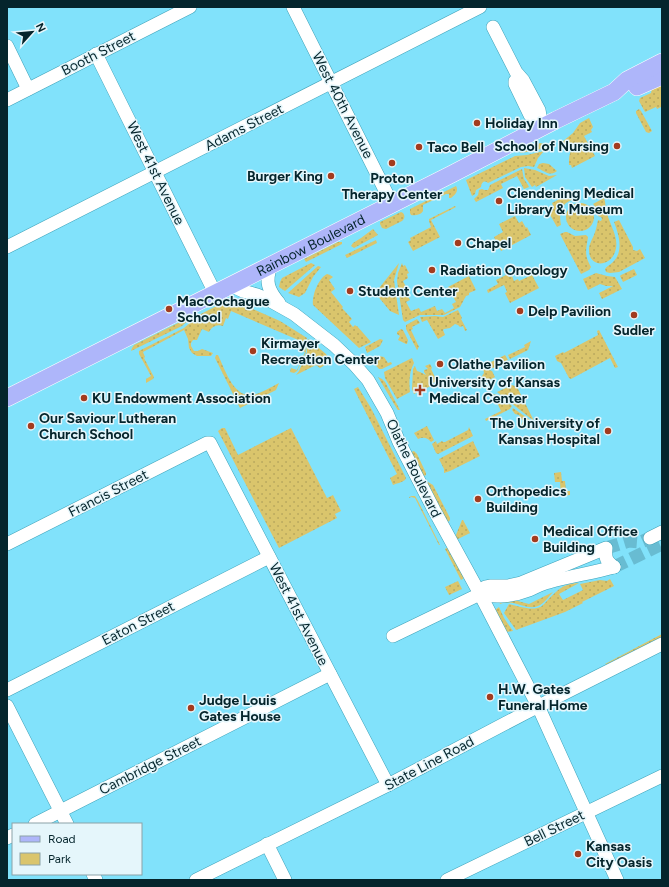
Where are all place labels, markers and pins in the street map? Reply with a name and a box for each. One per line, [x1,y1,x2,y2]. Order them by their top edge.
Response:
place label: Holiday Inn [485,115,558,132]
marker: Holiday Inn [472,118,482,128]
place label: School of Nursing [494,138,609,155]
place label: Taco Bell [427,139,484,156]
marker: School of Nursing [612,141,622,151]
marker: Taco Bell [414,142,424,152]
marker: Proton Therapy Center [387,158,397,168]
place label: Burger King [247,168,323,185]
place label: Proton Therapy Center [342,170,443,203]
marker: Burger King [326,171,336,181]
place label: Clendening Medical Library & Museum [507,185,634,218]
marker: Clendening Medical Library & Museum [494,196,504,206]
place label: Chapel [466,235,511,252]
marker: Chapel [453,238,463,248]
place label: Radiation Oncology [440,262,568,279]
marker: Radiation Oncology [427,265,437,275]
place label: Student Center [358,283,458,300]
marker: Student Center [345,286,355,296]
place label: MacCochague School [177,293,270,326]
place label: Delp Pavilion [528,303,611,320]
marker: MacCochague School [164,304,174,314]
marker: Delp Pavilion [515,306,525,316]
marker: Sudler [629,310,639,320]
place label: Sudler [613,322,655,339]
place label: Kirmayer Recreation Center [261,335,380,368]
marker: Kirmayer Recreation Center [248,346,258,356]
place label: Olathe Pavilion [448,356,545,373]
marker: Olathe Pavilion [435,359,445,369]
place label: University of Kansas Medical Center [429,374,561,407]
marker: University of Kansas Medical Center [414,384,426,396]
place label: KU Endowment Association [92,390,271,407]
marker: KU Endowment Association [79,393,89,403]
place label: Our Saviour Lutheran Church School [39,410,176,443]
place label: The University of Kansas Hospital [490,415,600,448]
marker: Our Saviour Lutheran Church School [26,421,36,431]
marker: The University of Kansas Hospital [603,426,613,436]
place label: Orthopedics Building [486,483,567,516]
marker: Orthopedics Building [473,494,483,504]
place label: Medical Office Building [543,523,638,556]
marker: Medical Office Building [530,534,540,544]
place label: H.W. Gates Funeral Home [498,681,588,714]
place label: Judge Louis Gates House [199,692,281,725]
marker: H.W. Gates Funeral Home [485,692,495,702]
marker: Judge Louis Gates House [186,703,196,713]
place label: Kansas City Oasis [586,838,653,871]
marker: Kansas City Oasis [573,849,583,859]

